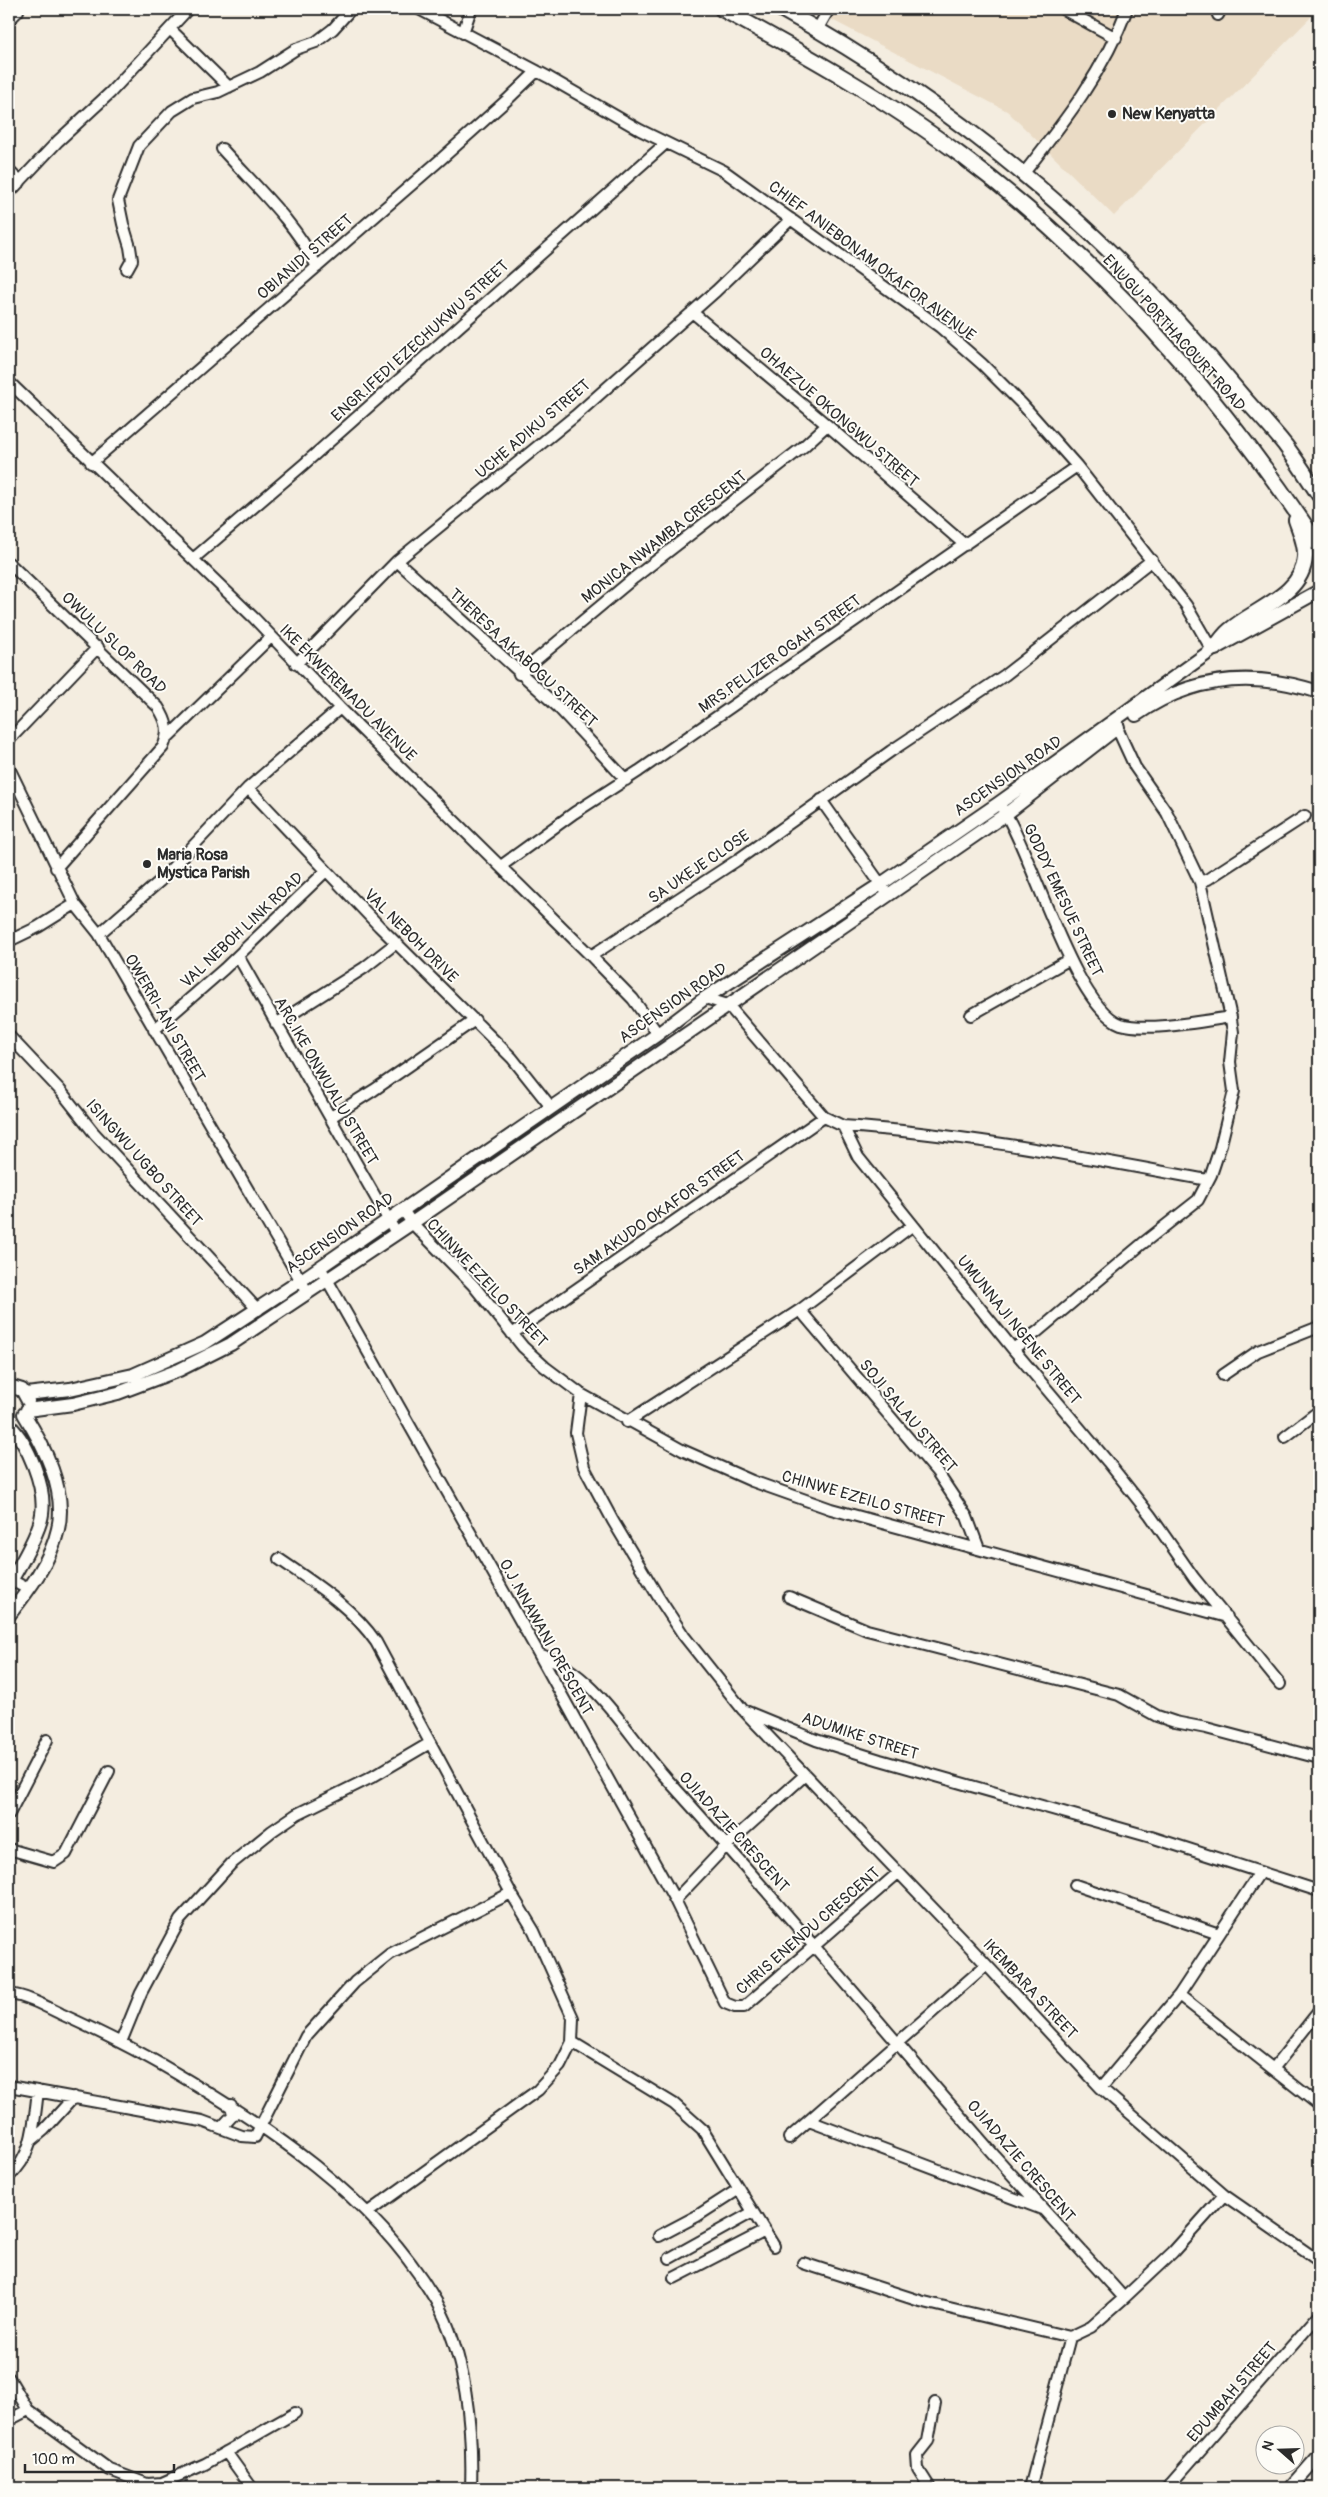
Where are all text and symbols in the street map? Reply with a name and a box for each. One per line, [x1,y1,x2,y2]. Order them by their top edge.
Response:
place label: New Kenyatta [1122,104,1216,124]
marker: New Kenyatta [1106,108,1118,120]
street label: CHIEF ANIEBONAM OKAFOR AVENUE [764,176,980,346]
street label: OBIANIDI STREET [253,210,357,304]
street label: ENUGU PORTHACOURT ROAD [1098,251,1250,415]
street label: ENGR.IFEDI EZECHUKWU STREET [327,256,513,426]
street label: OHAEZUE OKONGWU STREET [755,342,923,492]
street label: UCHE ADIKU STREET [471,375,595,483]
street label: MONICA NWAMBA CRESCENT [577,466,751,608]
street label: THERESA AKABOGU STREET [445,584,601,732]
street label: OWULU SLOP ROAD [57,588,171,698]
street label: MRS.PELIZER OGAH STREET [695,590,865,718]
street label: IKE EKWEREMADU AVENUE [275,620,421,766]
street label: ASCENSION ROAD [950,731,1066,821]
street label: GODDY EMESUE STREET [1019,820,1107,980]
street label: SA UKEJE CLOSE [645,826,753,908]
place label: Maria Rosa Mystica Parish [157,845,250,883]
marker: Maria Rosa Mystica Parish [141,858,153,870]
street label: VAL NEBOH LINK ROAD [176,868,308,992]
street label: VAL NEBOH DRIVE [360,885,462,987]
street label: OWERRI-ANI STREET [120,951,210,1086]
street label: ASCENSION ROAD [615,958,731,1048]
street label: ARC.IKE ONWUALU STREET [270,993,382,1169]
street label: ISINGWU UGBO STREET [82,1095,207,1231]
street label: SAM AKUDO OKAFOR STREET [569,1146,749,1280]
street label: ASCENSION ROAD [282,1188,398,1278]
street label: CHINWE EZEILO STREET [422,1215,552,1352]
street label: UMUNNAJI NGENE STREET [953,1251,1085,1409]
street label: SOJI SALAU STREET [855,1355,961,1477]
street label: CHINWE EZEILO STREET [779,1466,947,1532]
street label: O.J .NNAWANI CRESCENT [495,1555,597,1719]
street label: ADUMIKE STREET [799,1708,921,1764]
street label: OJIADAZIE CRESCENT [675,1768,793,1896]
street label: CHRIS ENENDU CRESCENT [732,1863,884,1999]
street label: IKEMBARA STREET [979,1935,1082,2043]
street label: OJIADAZIE CRESCENT [962,2096,1080,2226]
street label: EDUMBAH STREET [1183,2338,1281,2446]
north arrow [1256,2424,1306,2474]
text: N [1259,2438,1278,2453]
scale bar [25,2442,174,2474]
text: 100 m [32,2450,75,2469]

